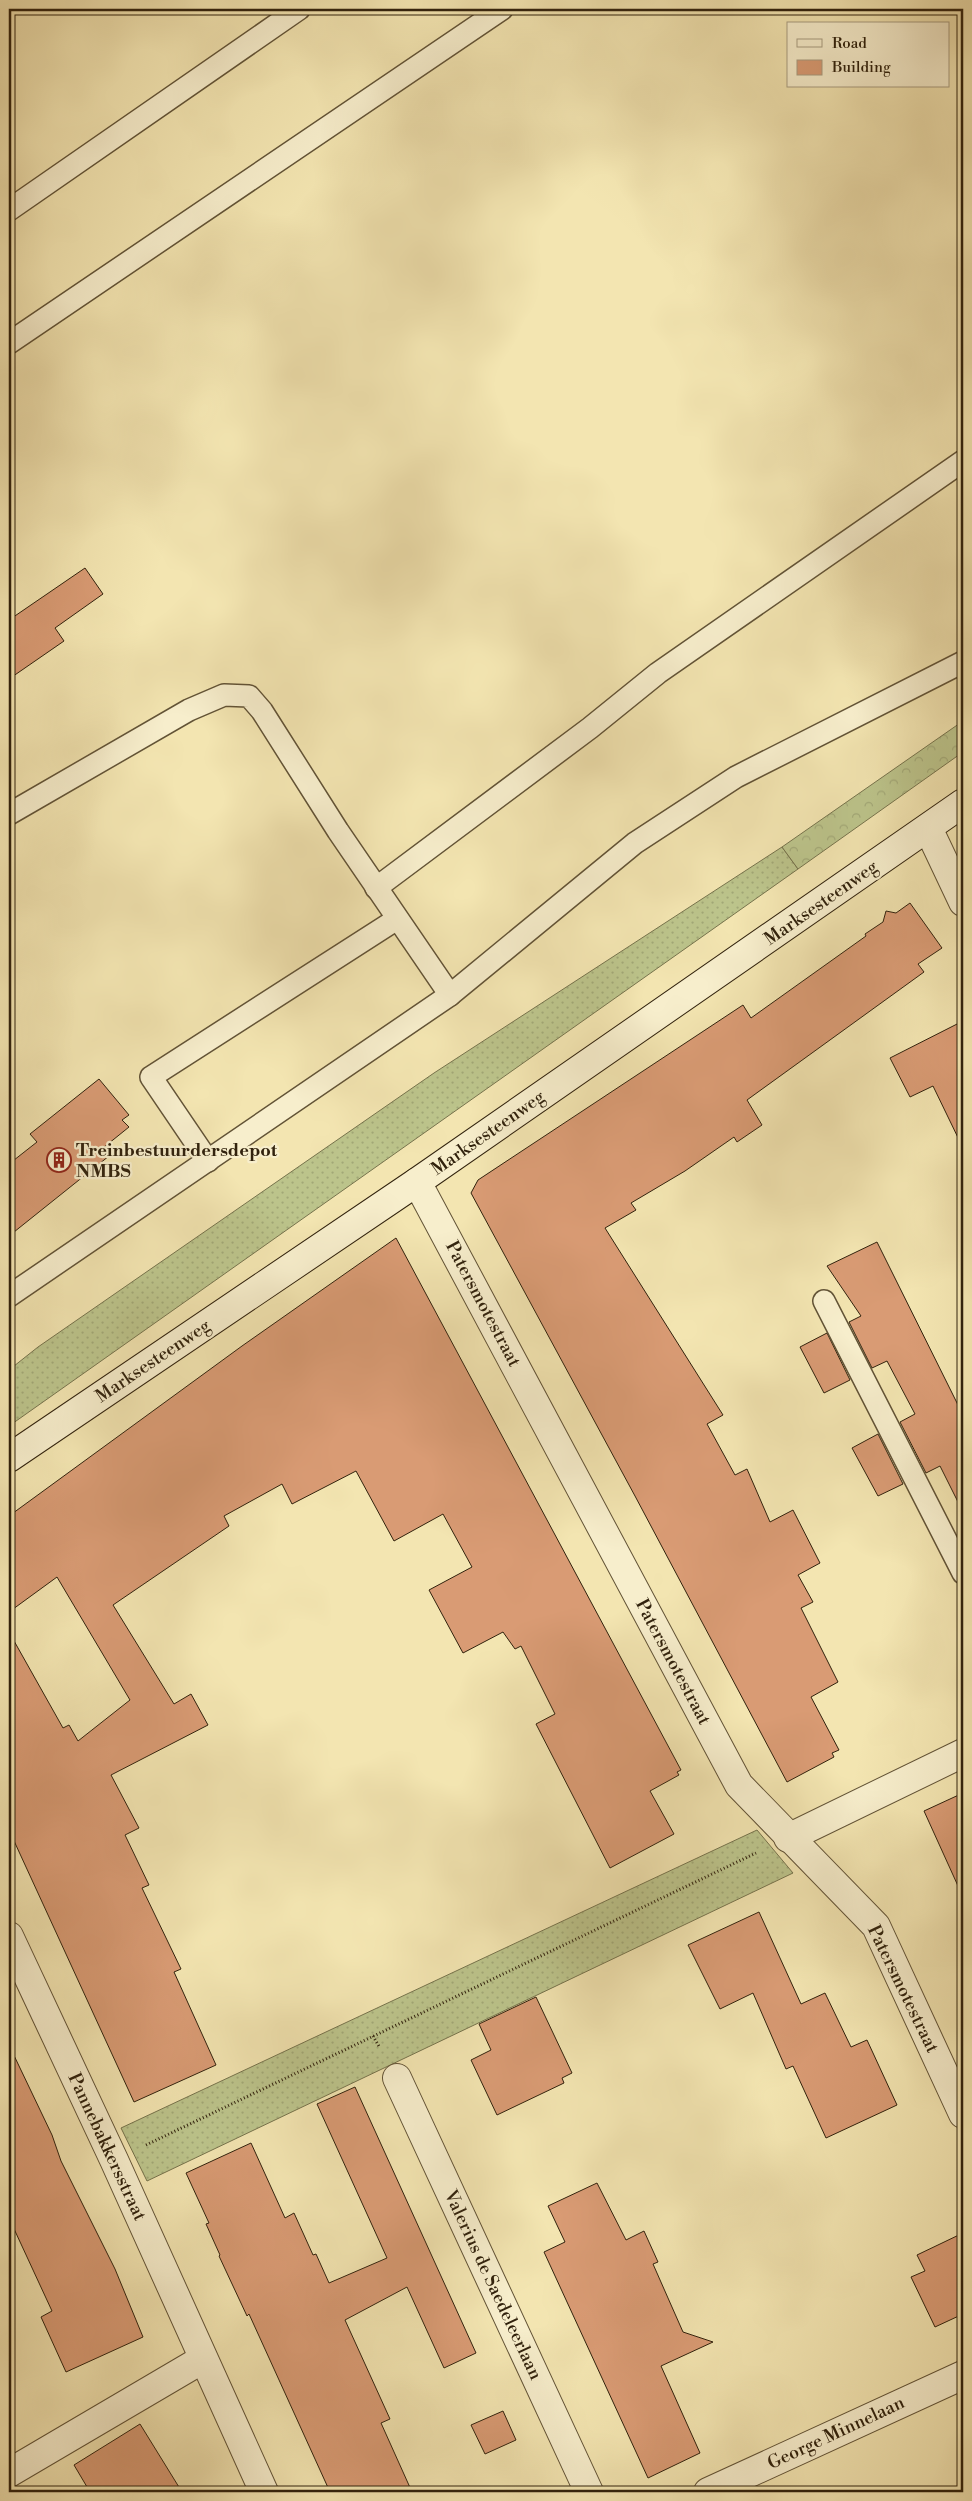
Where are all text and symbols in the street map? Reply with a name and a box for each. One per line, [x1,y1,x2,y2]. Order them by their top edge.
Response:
legend [787,22,950,88]
text: Road [832,34,867,53]
text: Building [831,58,891,77]
street label: Marksesteenweg [760,855,883,951]
street label: Marksesteenweg [427,1085,550,1181]
place label: Treinbestuurdersdepot NMBS [76,1139,278,1183]
building icon: Treinbestuurdersdepot NMBS [46,1147,72,1173]
street label: Patersmotestraat [440,1237,526,1371]
street label: Marksesteenweg [91,1314,215,1408]
street label: Patersmotestraat [630,1595,716,1729]
street label: Patersmotestraat [862,1921,944,2057]
street label: Pannebakkersstraat [63,2069,152,2225]
street label: Valerius de Saedeleerlaan [438,2185,547,2384]
street label: George Minnelaan [764,2391,908,2475]

